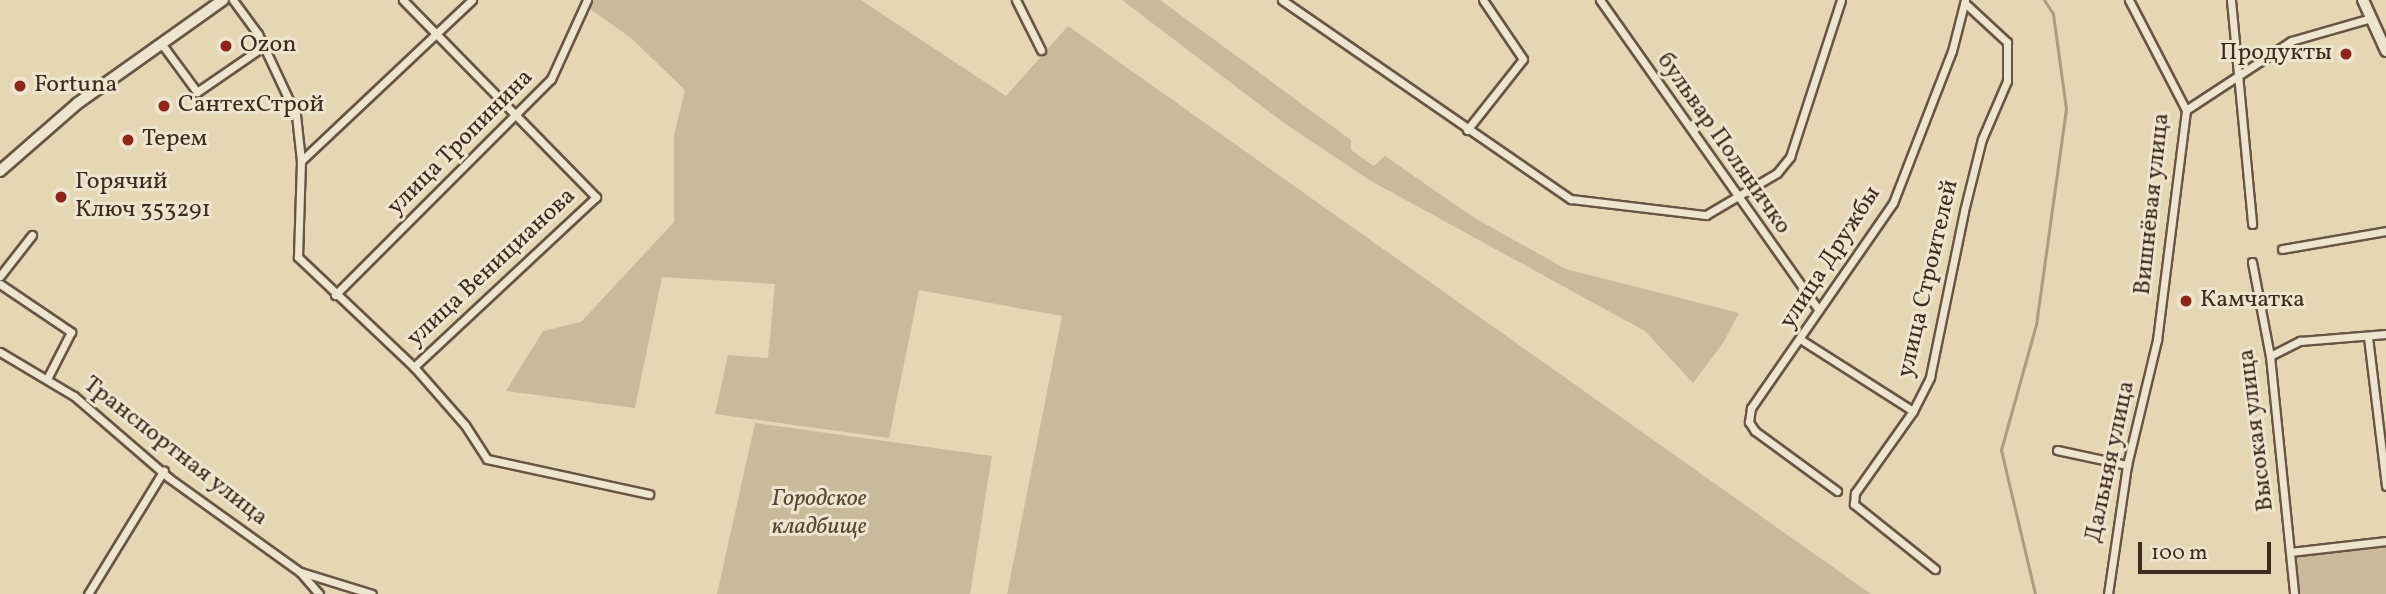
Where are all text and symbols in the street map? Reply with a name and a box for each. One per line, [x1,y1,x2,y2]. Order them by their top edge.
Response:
place label: Ozon [240,32,297,60]
marker: Ozon [218,38,234,54]
place label: Продукты [2220,40,2332,68]
marker: Продукты [2338,46,2354,62]
street label: бульвар Поляничко [1650,48,1796,240]
street label: улица Тропинина [382,64,540,222]
place label: Fortuna [34,72,117,100]
marker: Fortuna [12,78,28,94]
place label: СантехСтрой [178,92,324,120]
marker: СантехСтрой [156,98,172,114]
street label: Вишнёвая улица [2129,111,2177,297]
place label: Терем [142,126,207,154]
marker: Терем [120,132,136,148]
place label: Горячий Ключ 353291 [75,169,211,225]
street label: улица Строителей [1892,177,1966,381]
street label: улица Дружбы [1774,181,1888,335]
street label: улица Веницианова [402,182,582,354]
marker: Горячий Ключ 353291 [53,189,69,205]
place label: Камчатка [2200,287,2305,315]
marker: Камчатка [2178,293,2194,309]
street label: Высокая улица [2233,347,2281,513]
street label: Транспортная улица [77,371,273,533]
street label: Дальняя улица [2080,378,2142,546]
park label: Городское кладбище [771,486,867,542]
scale bar [2141,528,2274,572]
text: 100 m [2151,539,2208,568]

